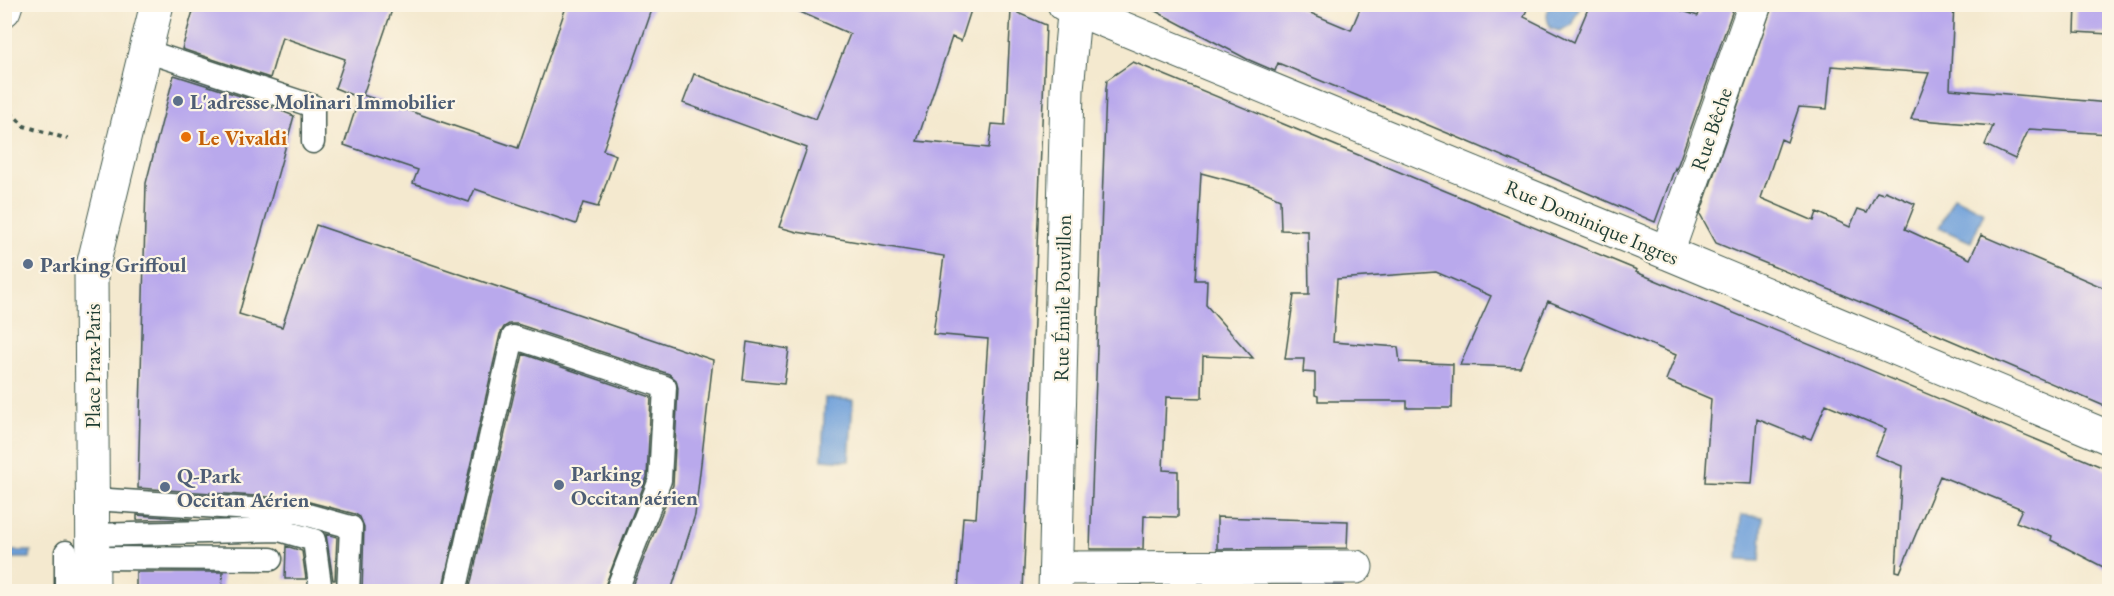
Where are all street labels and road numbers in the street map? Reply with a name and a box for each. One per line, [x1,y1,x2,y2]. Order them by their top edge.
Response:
street label: Rue Bêche [1684,84,1738,174]
street label: Rue Dominique Ingres [1501,173,1683,271]
street label: Rue Émile Pouvillon [1047,214,1077,382]
street label: Place Prax-Paris [79,303,106,429]

